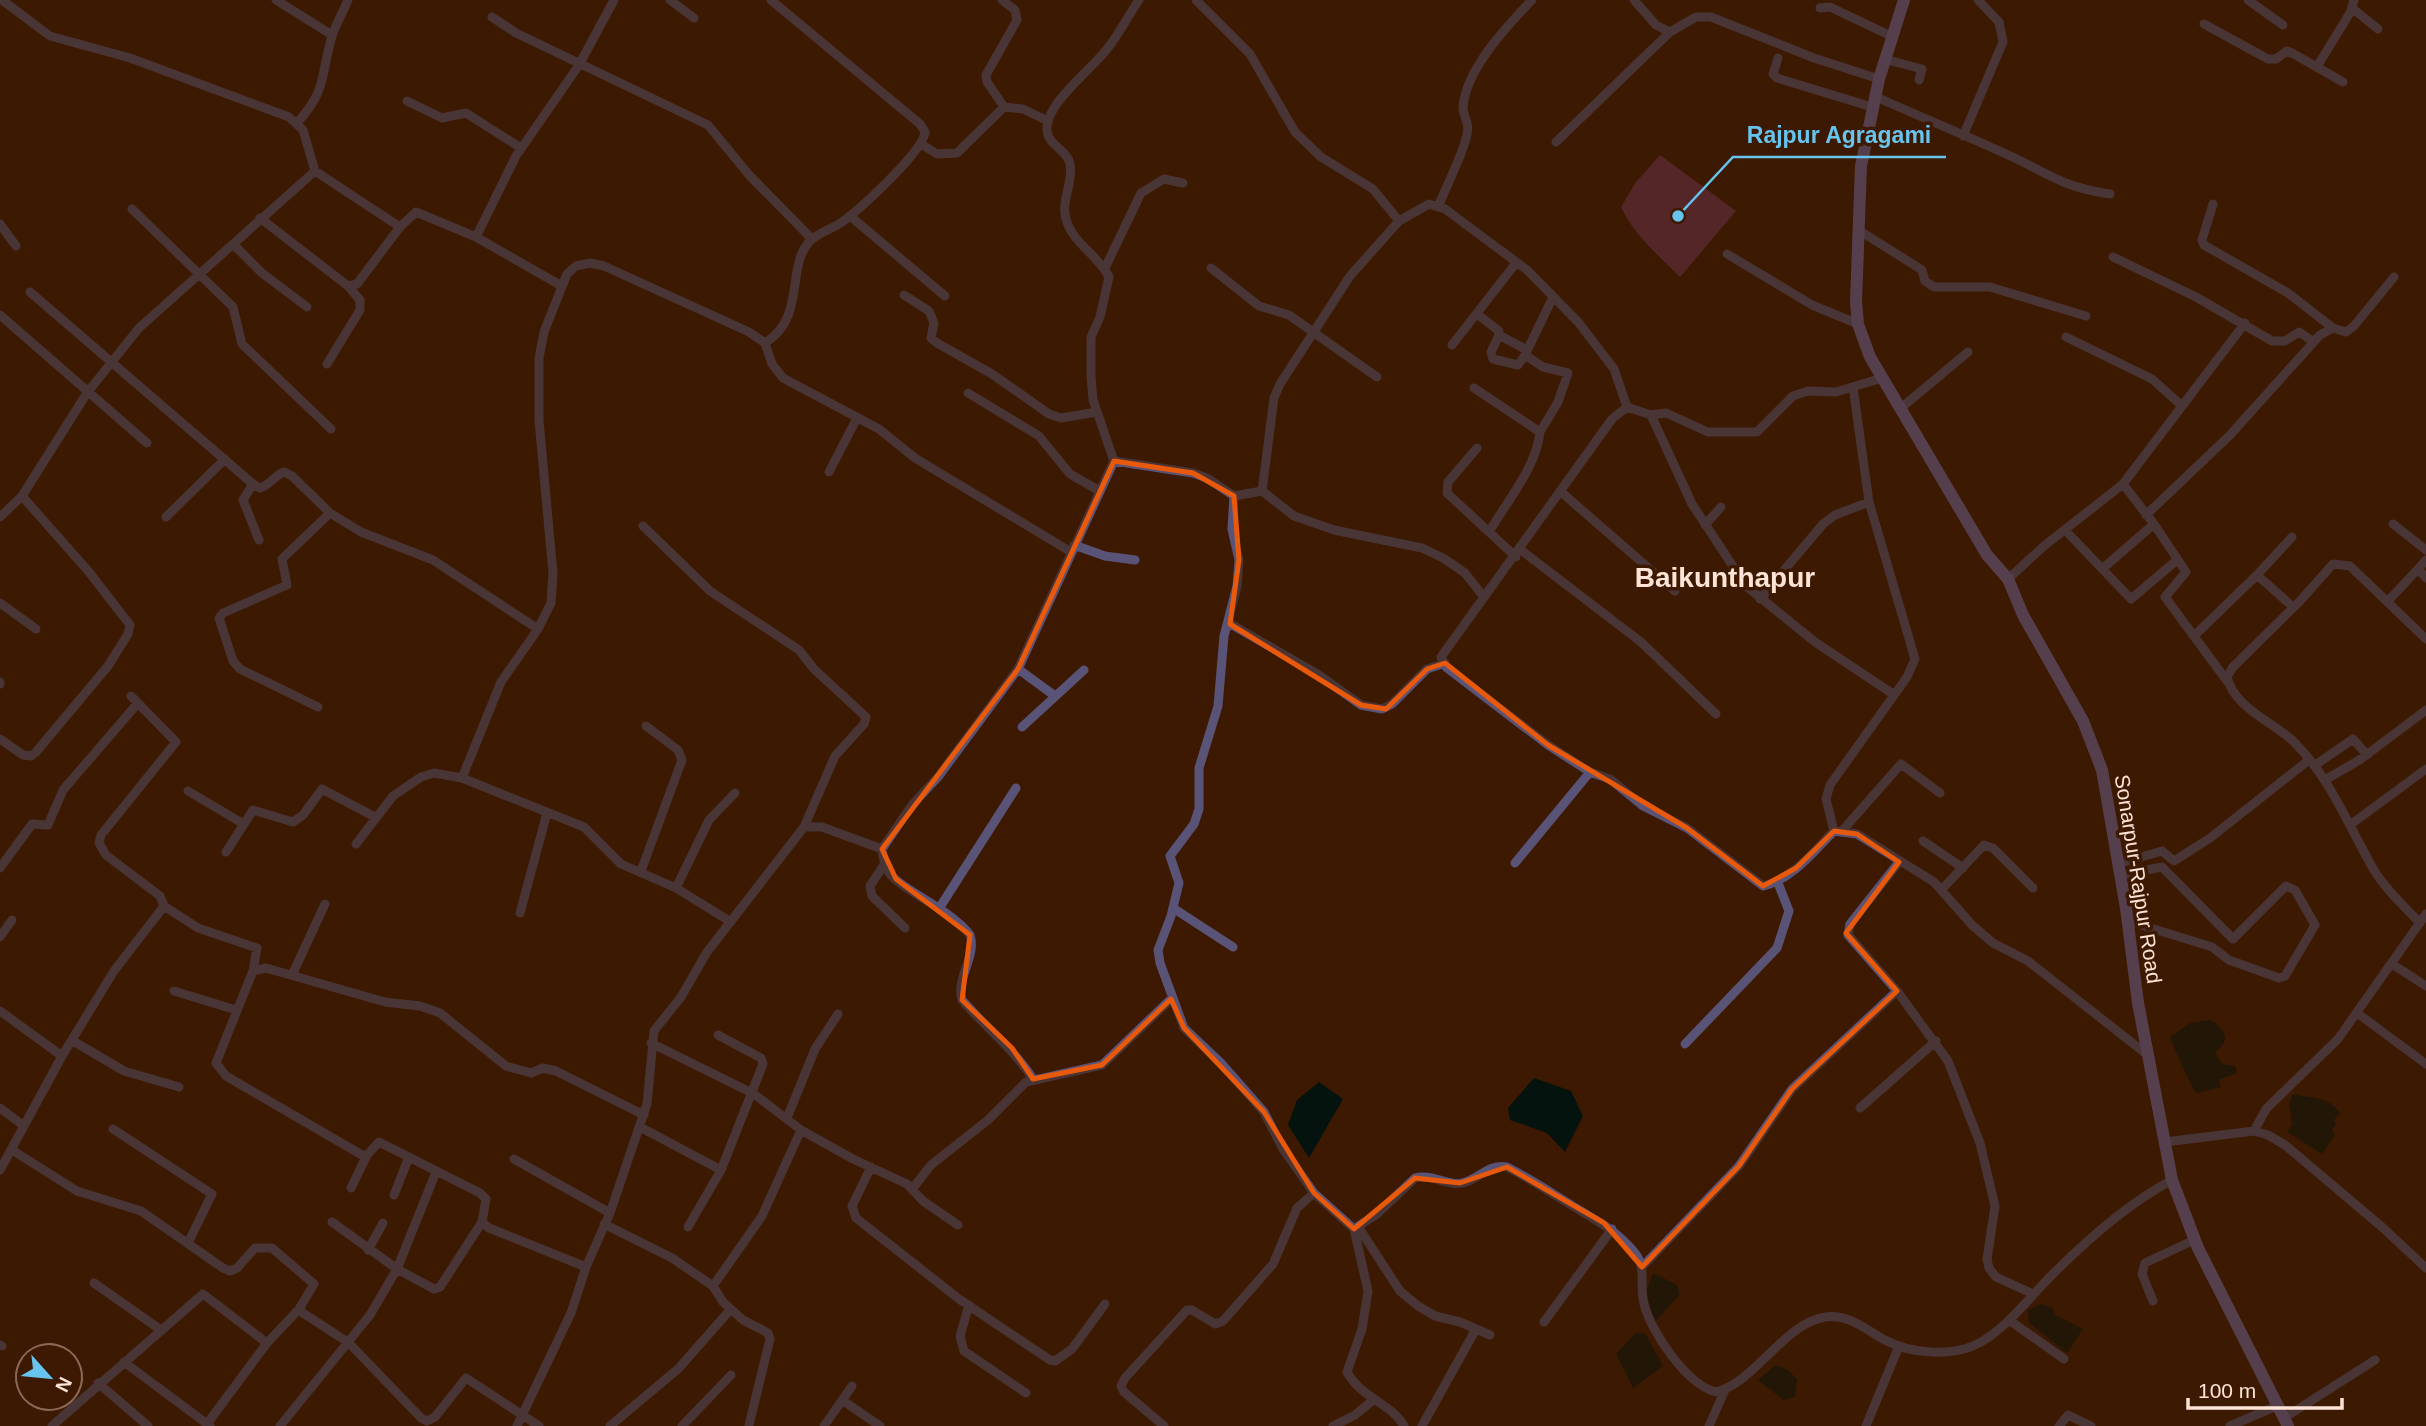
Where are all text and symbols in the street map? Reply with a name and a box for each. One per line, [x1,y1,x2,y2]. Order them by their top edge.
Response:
callout: Rajpur Agragami [1733,113,1946,157]
text: Rajpur Agragami [1747,122,1931,148]
district label: Baikunthapur [1635,562,1815,593]
street label: Sonarpur-Rajpur Road [2111,773,2166,985]
north arrow [14,1342,84,1412]
scale bar [2188,1366,2342,1410]
text: N [51,1374,76,1395]
text: 100 m [2198,1379,2256,1402]

